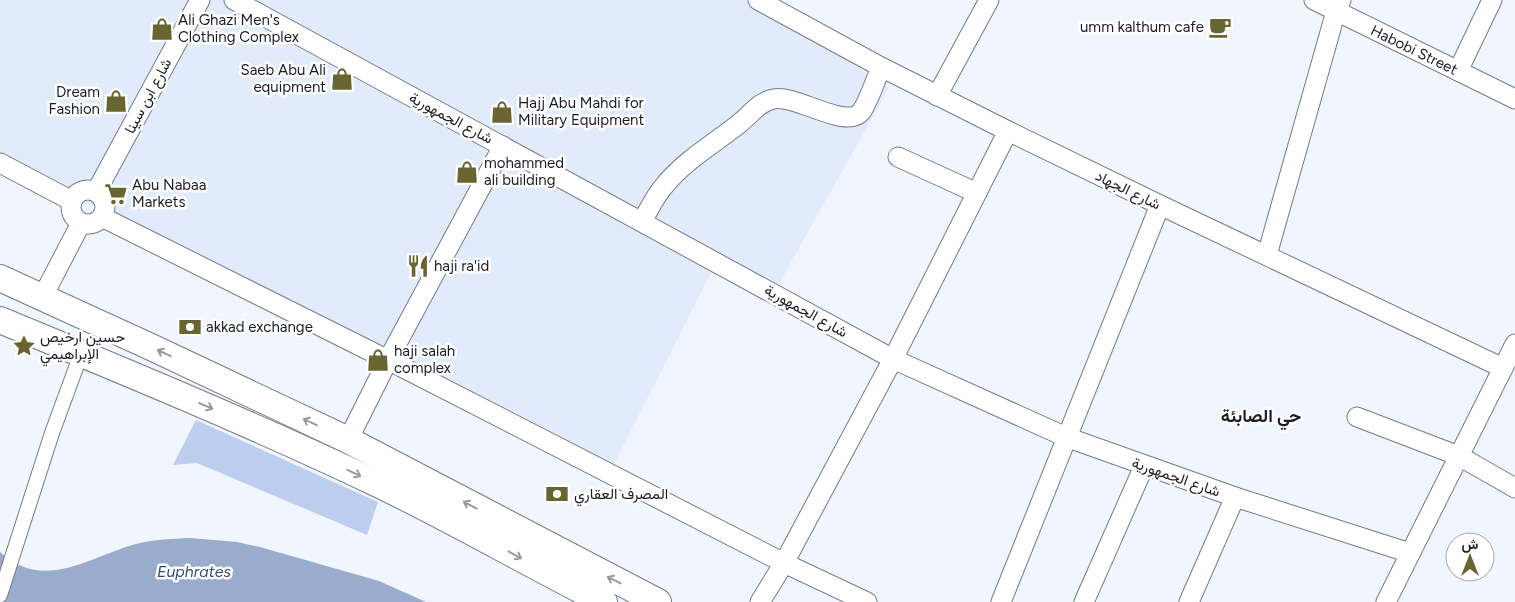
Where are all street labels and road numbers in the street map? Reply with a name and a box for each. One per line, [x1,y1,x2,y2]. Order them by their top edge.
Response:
street label: Habobi Street [1368,21,1461,79]
street label: شارع ابن سينا [121,55,177,138]
street label: شارع الجمهورية [405,88,496,149]
street label: شارع الجهاد [1092,166,1164,215]
street label: شارع الجمهورية [760,281,851,343]
street label: شارع الجمهورية [1129,453,1223,502]

